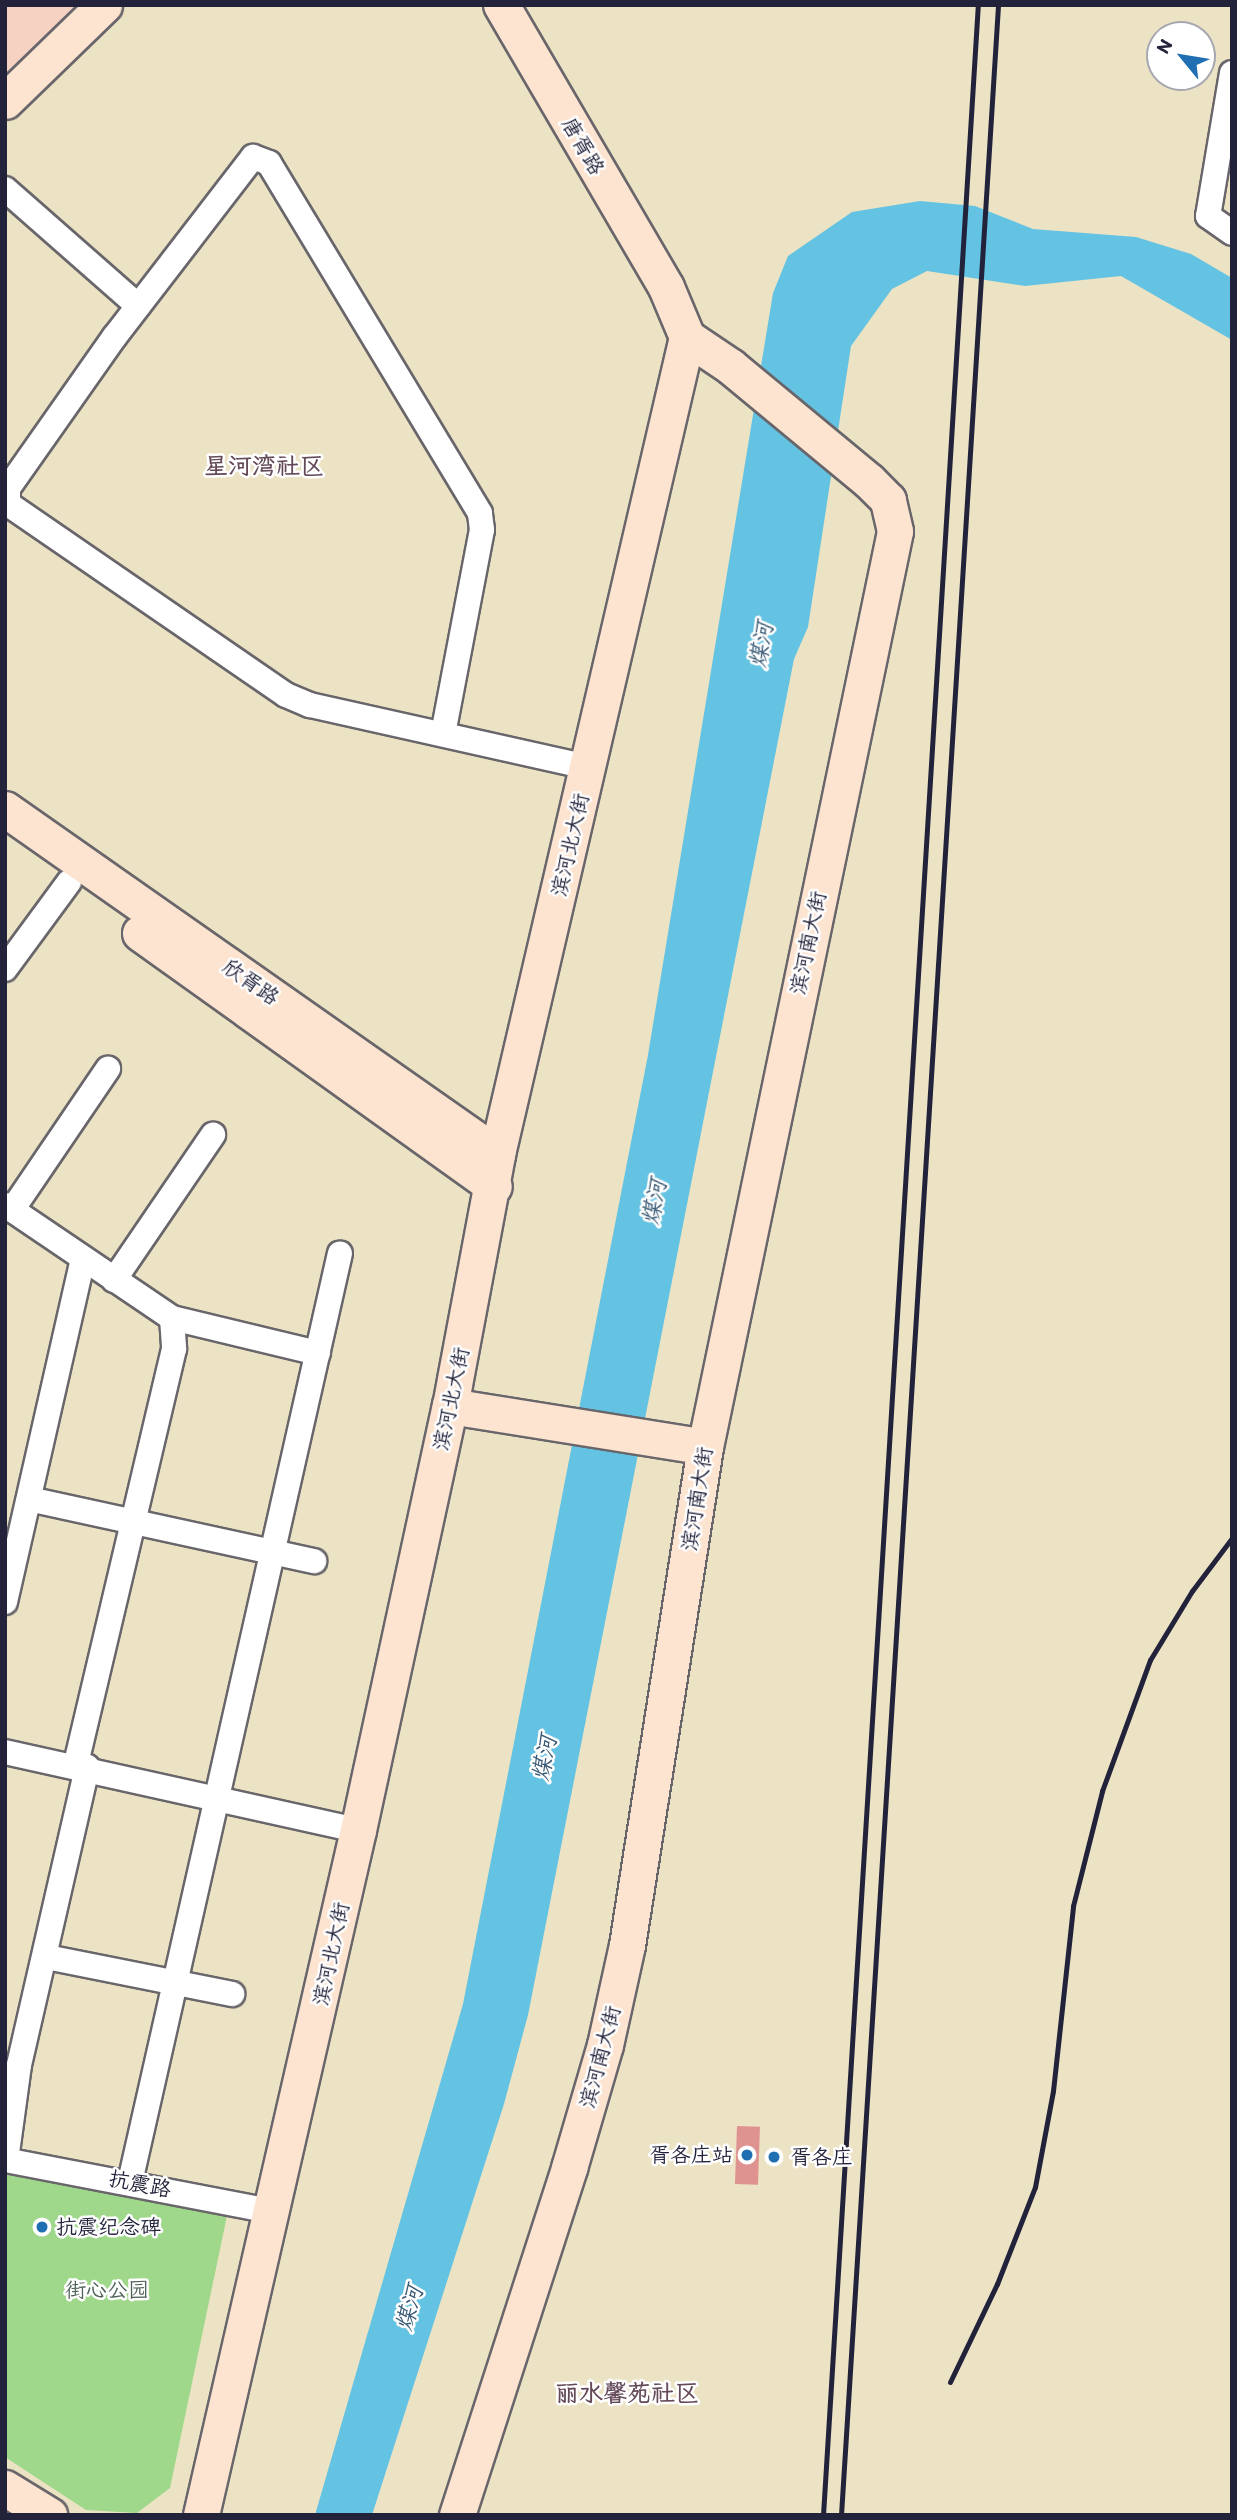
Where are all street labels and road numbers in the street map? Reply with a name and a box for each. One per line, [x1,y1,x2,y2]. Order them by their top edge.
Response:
street label: 唐胥路 [556,112,610,180]
street label: 滨河北大街 [546,791,594,899]
street label: 滨河南大街 [785,889,831,997]
street label: 欣胥路 [218,954,284,1010]
street label: 滨河北大街 [428,1345,474,1453]
street label: 滨河南大街 [676,1445,718,1553]
street label: 滨河北大街 [308,1900,354,2008]
street label: 滨河南大街 [574,2003,626,2111]
street label: 抗震路 [107,2166,173,2202]

